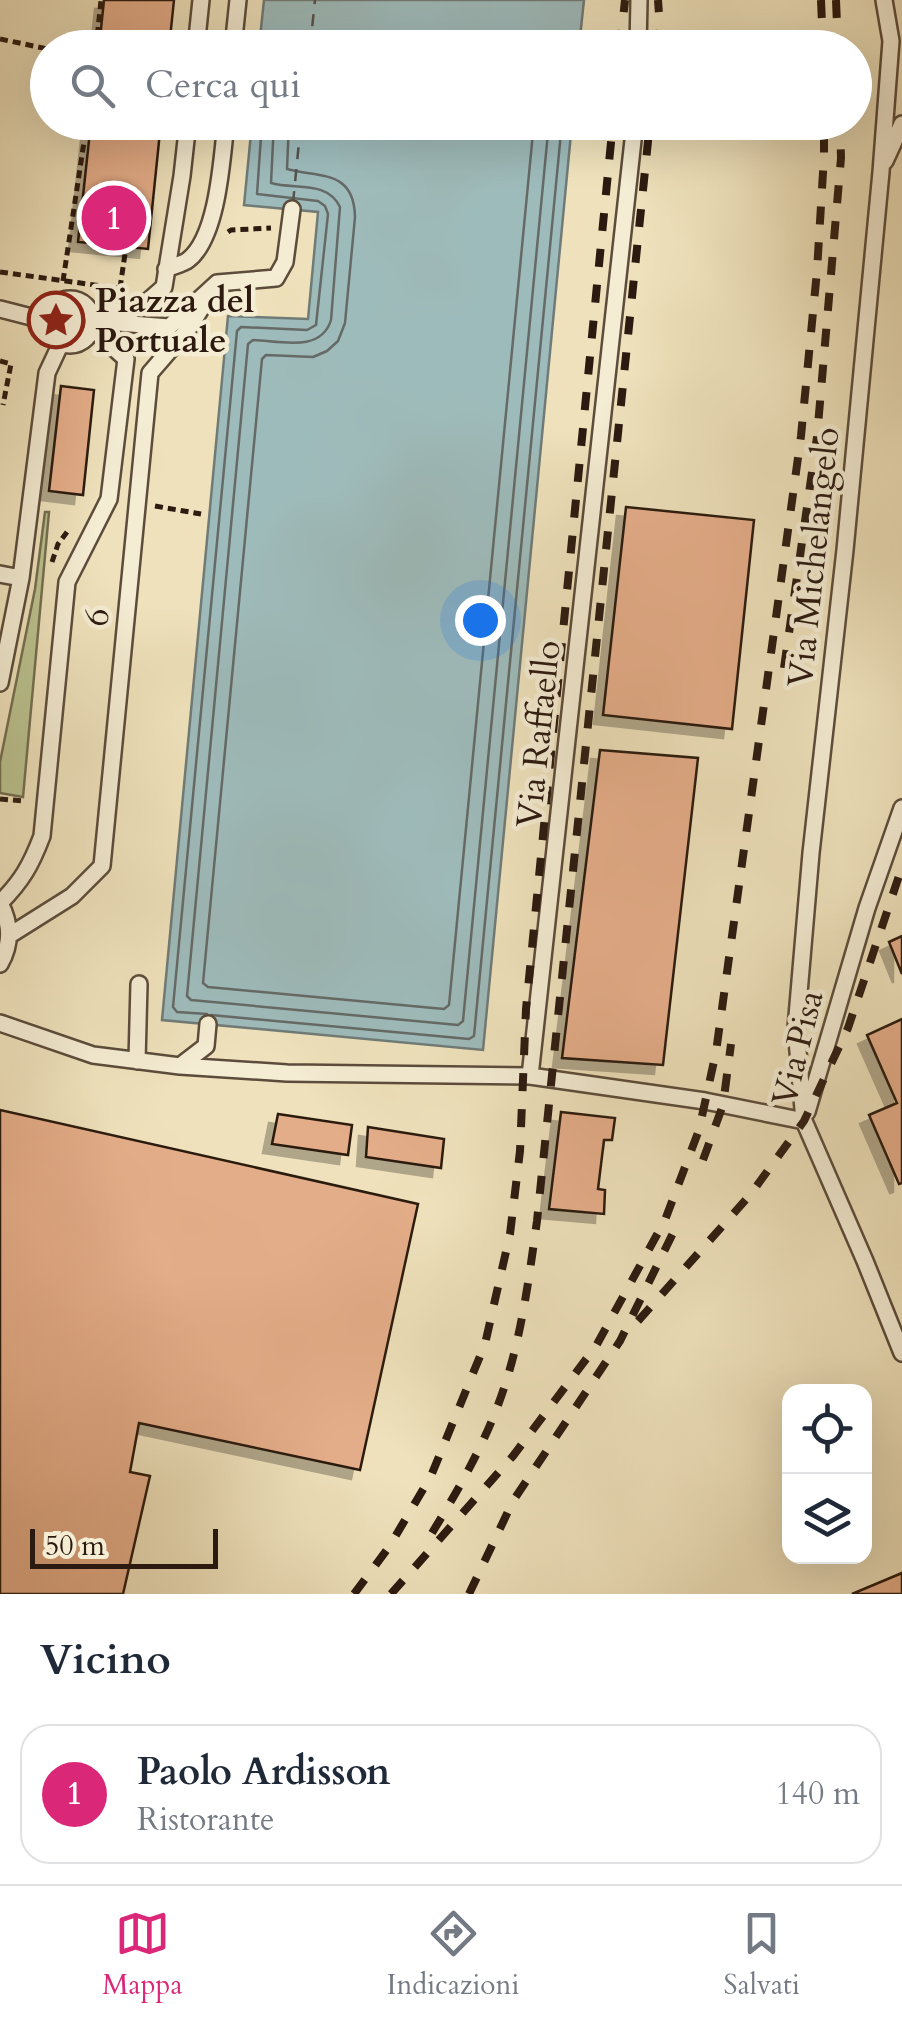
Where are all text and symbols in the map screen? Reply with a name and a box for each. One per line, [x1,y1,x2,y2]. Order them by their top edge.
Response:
search box [30,30,872,140]
icon: search [65,58,120,113]
text: Cerca qui [145,59,301,111]
pin: 1 [82,180,146,256]
place label: Piazza del Portuale [95,277,254,365]
place icon: Piazza del Portuale [26,290,86,350]
street label: Via Michelangelo [776,425,852,690]
your location [455,595,506,646]
street label: 6 [72,606,122,629]
street label: Via Raffaello [505,638,573,830]
street label: Via Pisa [760,985,835,1111]
map controls [782,1384,872,1564]
button: locate [782,1384,872,1474]
button: layers [782,1474,872,1564]
scale bar [30,1524,218,1568]
text: 50 m [45,1527,105,1565]
text: Vicino [40,1631,171,1688]
text: Paolo Ardisson [137,1746,390,1798]
text: 1 [66,1772,83,1816]
text: 140 m [775,1772,860,1816]
text: Ristorante [137,1798,275,1842]
tab: Mappa [102,1906,183,2004]
tab: Indicazioni [387,1906,519,2004]
tab: Salvati [724,1906,800,2004]

